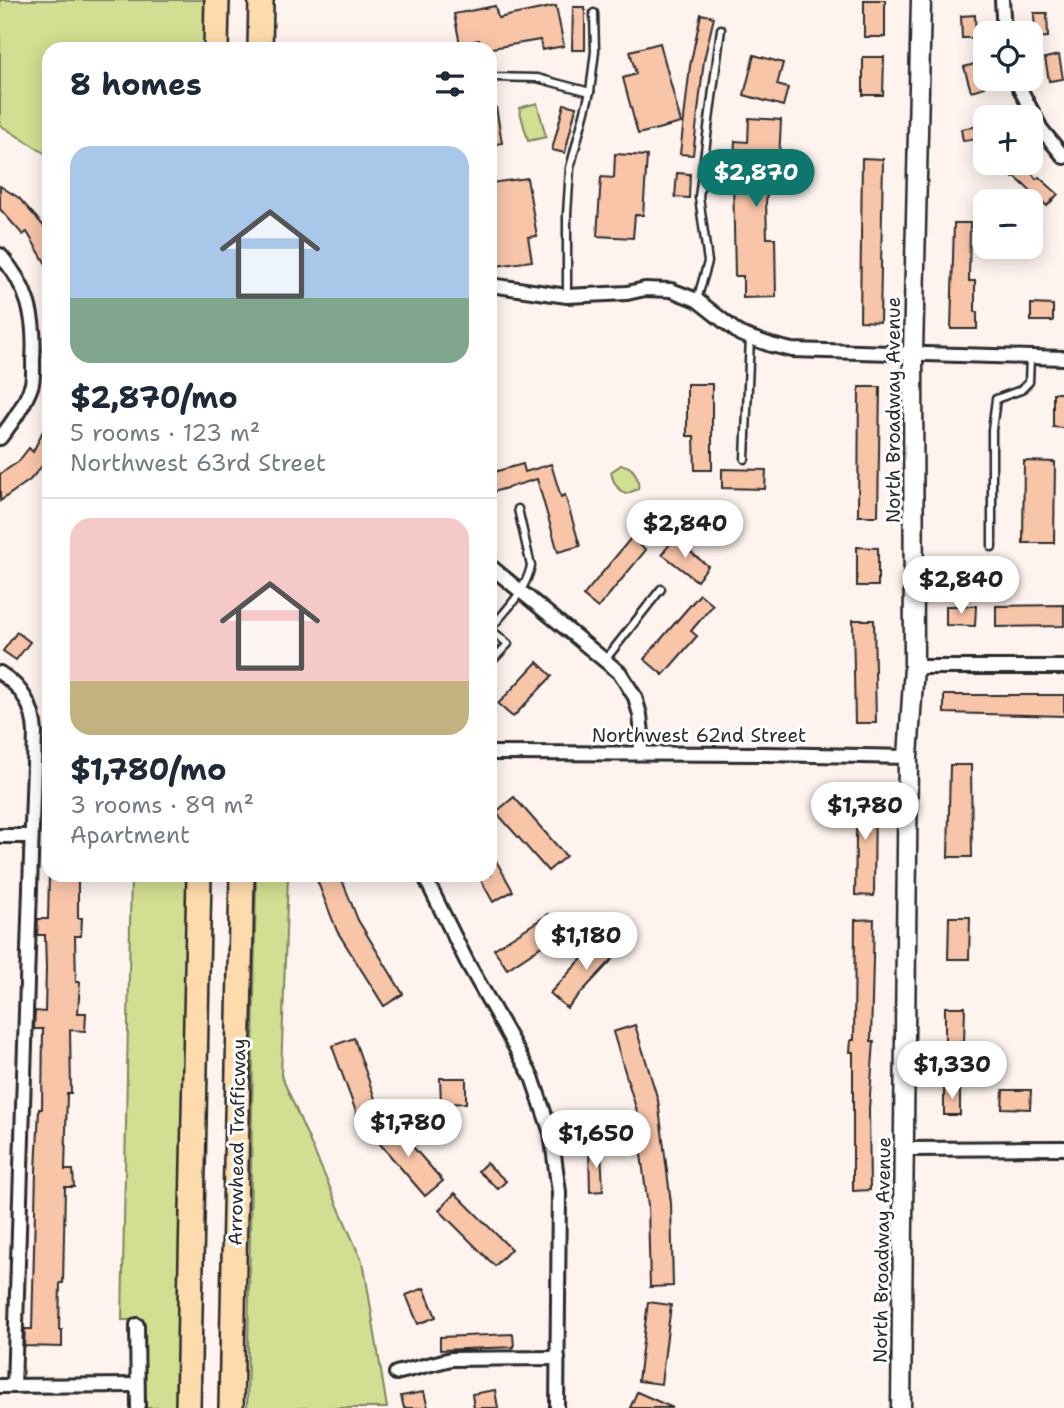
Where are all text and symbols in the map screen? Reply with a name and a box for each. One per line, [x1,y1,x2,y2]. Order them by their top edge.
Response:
map controls [973,21,1043,259]
button: locate [973,21,1043,91]
text: 8 homes [70,64,202,105]
icon: filters [431,65,469,103]
button: + [973,105,1043,175]
pin: $2,870 [699,150,813,209]
text: $2,870 [714,157,798,187]
button: − [973,189,1043,259]
icon: home [207,191,333,317]
street label: North Broadway Avenue [881,297,906,523]
text: $2,870/mo [70,377,238,418]
text: 5 rooms · 123 m² [70,418,260,448]
text: Northwest 63rd Street [70,448,326,478]
pin: $2,840 [628,500,742,560]
text: $2,840 [642,508,728,538]
pin: $2,840 [904,556,1018,616]
icon: home [207,563,333,689]
text: $2,840 [918,564,1004,594]
street label: Northwest 62nd Street [592,723,806,748]
text: $1,780/mo [70,749,227,790]
pin: $1,780 [808,782,922,842]
text: 3 rooms · 89 m² [70,790,254,820]
text: $1,780 [827,790,903,820]
text: Apartment [70,820,190,850]
pin: $1,180 [529,912,643,972]
text: $1,180 [551,920,621,950]
street label: Arrowhead Trafficway [223,1038,251,1246]
pin: $1,330 [895,1042,1009,1101]
text: $1,330 [913,1049,991,1079]
pin: $1,780 [351,1100,465,1159]
text: $1,780 [370,1107,446,1137]
pin: $1,650 [539,1110,653,1170]
text: $1,650 [558,1118,634,1148]
street label: North Broadway Avenue [868,1137,896,1363]

